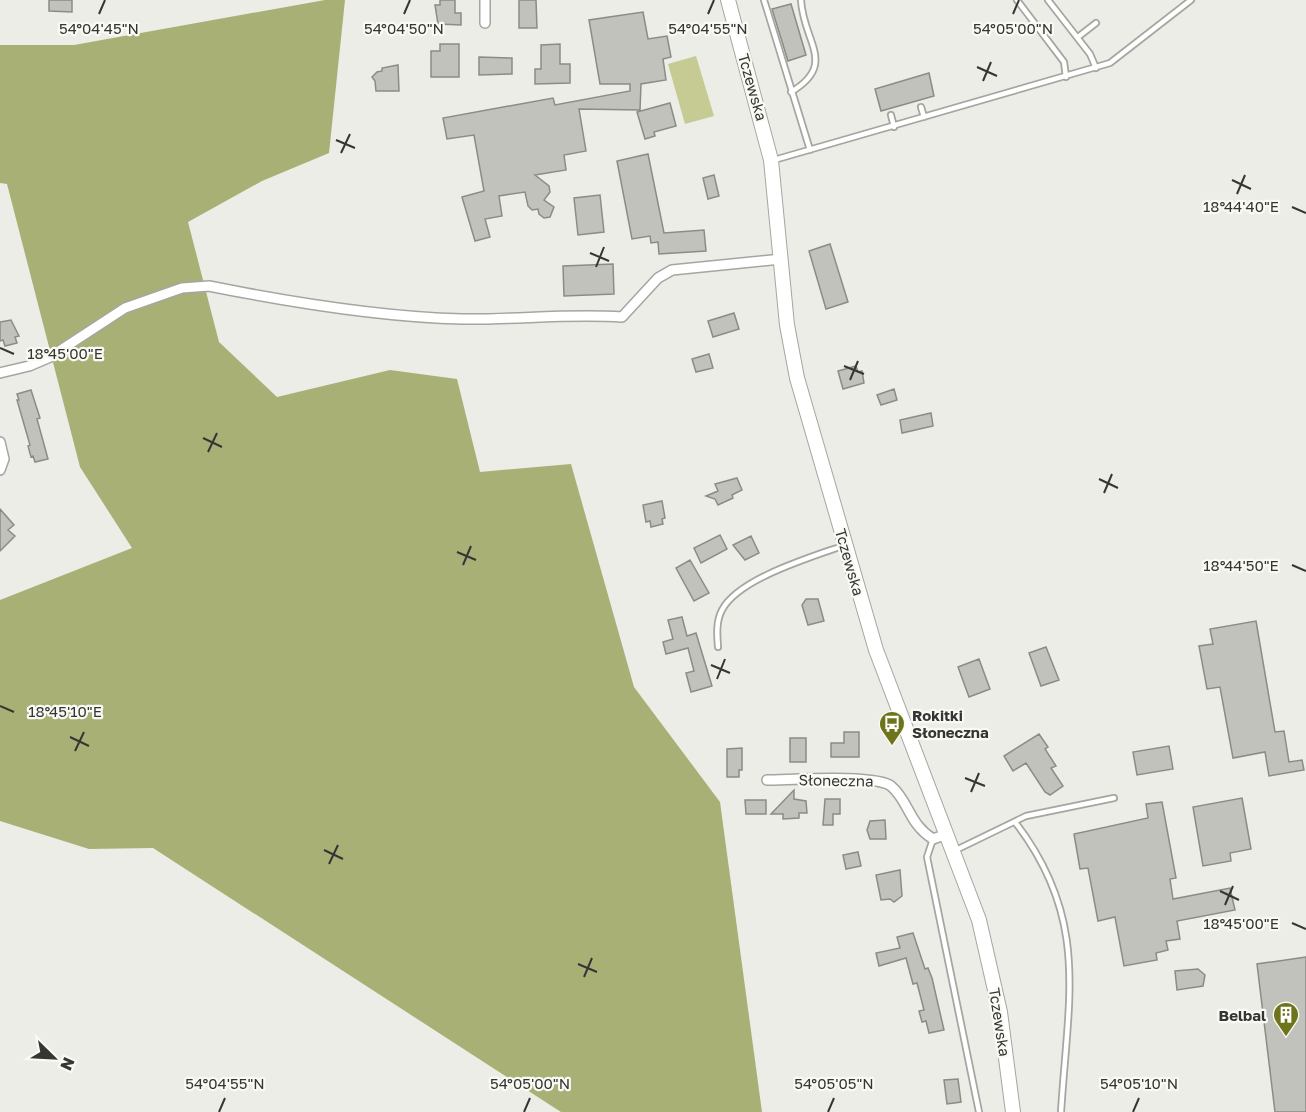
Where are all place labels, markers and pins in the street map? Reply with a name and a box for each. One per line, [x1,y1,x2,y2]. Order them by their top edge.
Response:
place label: Rokitki Słoneczna [912,706,989,741]
bus stop icon: Rokitki Słoneczna [877,709,907,747]
building icon: Belbal [1271,1000,1301,1038]
place label: Belbal [1219,1006,1266,1024]

